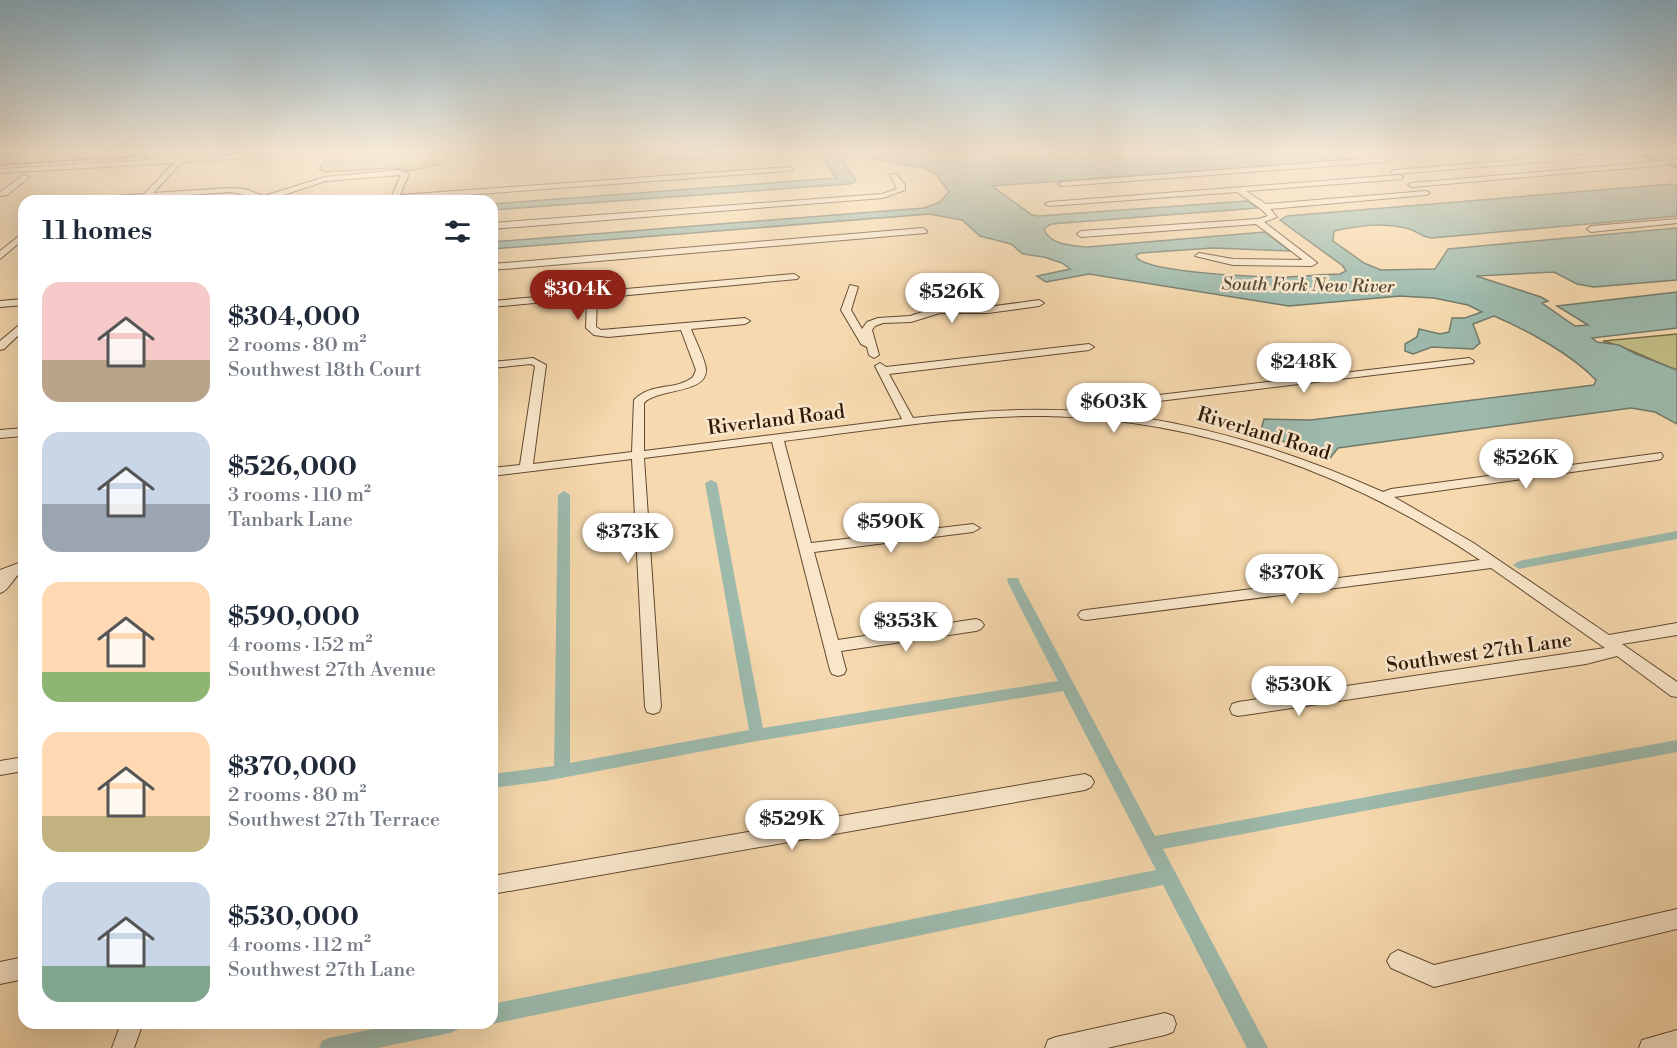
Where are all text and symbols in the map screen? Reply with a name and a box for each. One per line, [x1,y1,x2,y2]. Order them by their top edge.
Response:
text: 11 homes [42,215,152,247]
icon: filters [441,215,474,248]
pin: $304K [536,270,620,321]
water label: South Fork New River [1221,272,1395,299]
pin: $526K [910,273,994,324]
text: $304K [544,277,612,302]
text: $526K [919,280,985,305]
text: $304,000 [228,301,360,333]
icon: home [90,306,162,378]
text: 2 rooms · 80 m² [228,333,366,358]
pin: $248K [1262,343,1346,394]
text: $248K [1271,350,1337,375]
text: Southwest 18th Court [228,358,422,383]
pin: $603K [1072,383,1156,434]
text: $603K [1080,390,1148,415]
street label: Riverland Road [706,400,847,441]
street label: Riverland Road [1194,402,1334,467]
pin: $526K [1484,439,1568,490]
text: $526K [1493,446,1559,471]
text: $526,000 [228,451,357,483]
icon: home [90,456,162,528]
text: 3 rooms · 110 m² [228,483,371,508]
pin: $590K [849,503,933,554]
text: Tanbark Lane [228,508,353,533]
text: $590K [857,510,925,535]
pin: $373K [586,513,670,564]
text: $373K [596,520,660,545]
pin: $370K [1250,554,1334,605]
text: $370K [1259,561,1325,586]
text: $590,000 [228,601,360,633]
pin: $353K [864,602,948,653]
icon: home [90,606,162,678]
text: $353K [874,609,938,634]
street label: Southwest 27th Lane [1385,628,1574,679]
text: 4 rooms · 152 m² [228,633,372,658]
text: Southwest 27th Avenue [228,658,436,683]
pin: $530K [1257,666,1341,717]
text: $530K [1265,673,1333,698]
text: $370,000 [228,751,357,783]
icon: home [90,756,162,828]
text: 2 rooms · 80 m² [228,783,366,808]
pin: $529K [750,800,834,851]
text: $529K [759,807,825,832]
text: Southwest 27th Terrace [228,808,440,833]
text: $530,000 [228,901,359,933]
icon: home [90,906,162,978]
text: 4 rooms · 112 m² [228,933,371,958]
text: Southwest 27th Lane [228,958,415,983]

